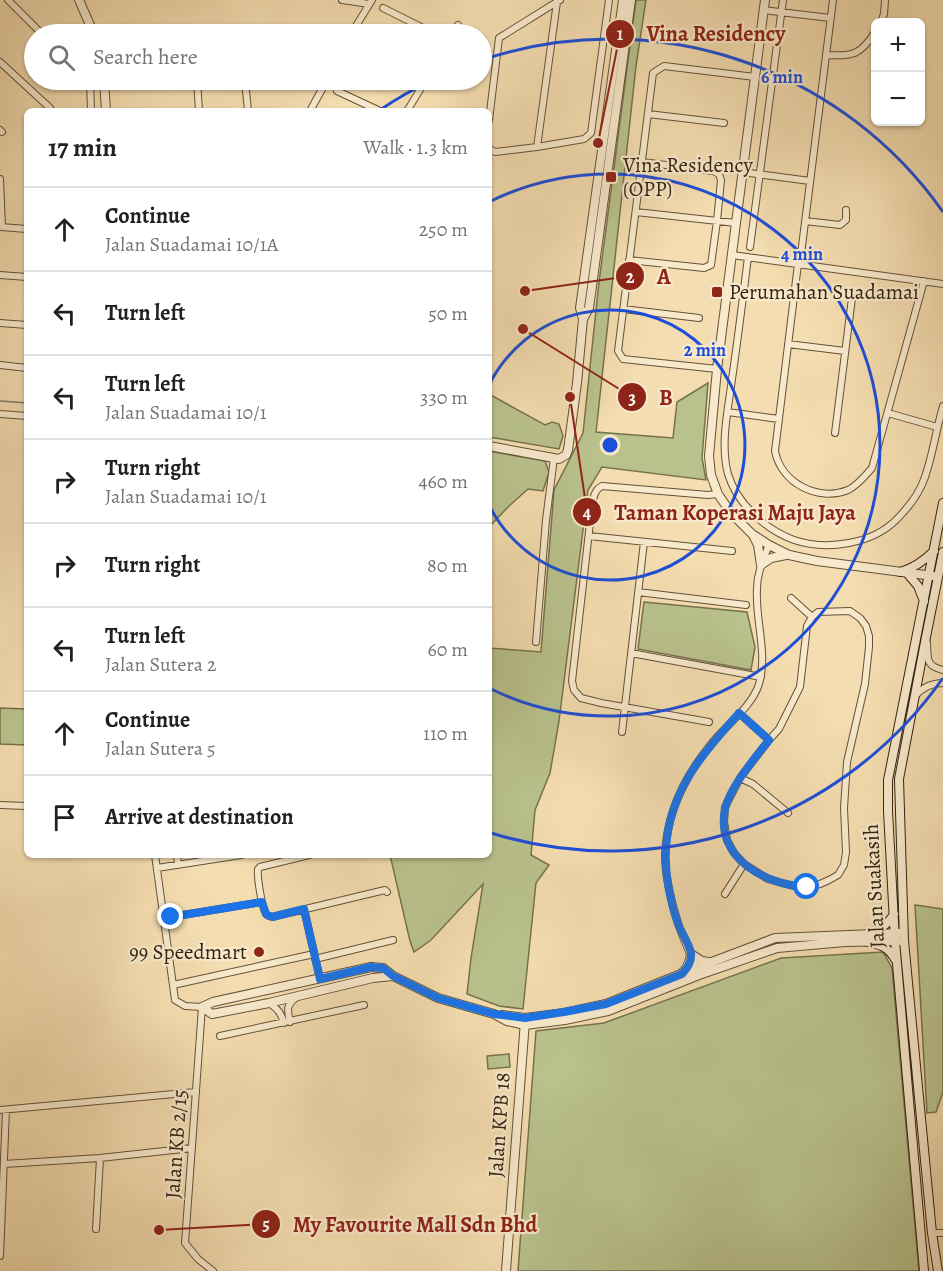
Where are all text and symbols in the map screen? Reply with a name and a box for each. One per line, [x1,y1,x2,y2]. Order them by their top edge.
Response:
callout: Vina Residency [605,14,798,54]
map controls [871,18,925,126]
button: + [871,18,925,72]
text: Vina Residency [646,19,786,49]
text: 1 [617,22,624,46]
search box [24,24,492,90]
icon: search [45,41,78,74]
text: Search here [93,42,198,72]
text: 6 min [761,65,803,89]
button: − [871,72,925,126]
text: 17 min [48,130,117,165]
text: Walk · 1.3 km [363,134,468,161]
place label: Vina Residency (OPP) [622,151,753,203]
marker: Vina Residency (OPP) [604,170,618,184]
text: Continue [105,201,190,231]
icon: ahead [48,213,81,246]
text: 250 m [419,216,468,243]
text: Jalan Suadamai 10/1A [105,231,278,258]
text: 4 min [781,242,823,266]
callout: A [615,256,683,296]
text: A [656,262,671,292]
text: 2 [626,265,635,289]
place label: Perumahan Suadamai [729,278,919,306]
marker: Perumahan Suadamai [710,285,724,299]
icon: left [48,297,81,330]
text: Turn left [105,298,185,328]
text: 50 m [428,300,468,327]
text: 2 min [684,338,726,362]
text: Turn left [105,369,185,399]
callout: B [617,377,685,417]
icon: left [48,381,81,414]
text: B [659,383,673,413]
text: 330 m [420,384,468,411]
text: 3 [628,386,636,410]
text: Jalan Suadamai 10/1 [105,399,267,426]
centre of rings [600,435,620,455]
text: Turn right [105,453,201,483]
icon: right [48,465,81,498]
text: 460 m [418,468,468,495]
text: Jalan Suadamai 10/1 [105,483,267,510]
callout: Taman Koperasi Maju Jaya [572,492,868,532]
text: Taman Koperasi Maju Jaya [614,498,856,528]
text: 4 [583,500,592,524]
icon: right [48,549,81,582]
text: Turn right [105,550,201,580]
text: 80 m [427,552,468,579]
text: Turn left [105,621,185,651]
icon: left [48,633,81,666]
text: 60 m [428,636,468,663]
text: Jalan Sutera 2 [105,651,217,678]
text: Continue [105,705,190,735]
icon: ahead [48,717,81,750]
text: 110 m [423,720,468,747]
text: Jalan Sutera 5 [105,735,216,762]
icon: arrive [48,801,81,834]
text: Arrive at destination [105,802,294,832]
street label: Jalan Suakasih [857,823,891,949]
route start [793,873,819,899]
route end [157,903,183,929]
place label: 99 Speedmart [129,938,247,966]
marker: 99 Speedmart [252,945,266,959]
street label: Jalan KPB 18 [481,1071,517,1179]
street label: Jalan KB 2/15 [158,1088,194,1200]
callout: My Favourite Mall Sdn Bhd [251,1204,550,1244]
text: My Favourite Mall Sdn Bhd [293,1210,538,1240]
text: 5 [262,1212,270,1236]

